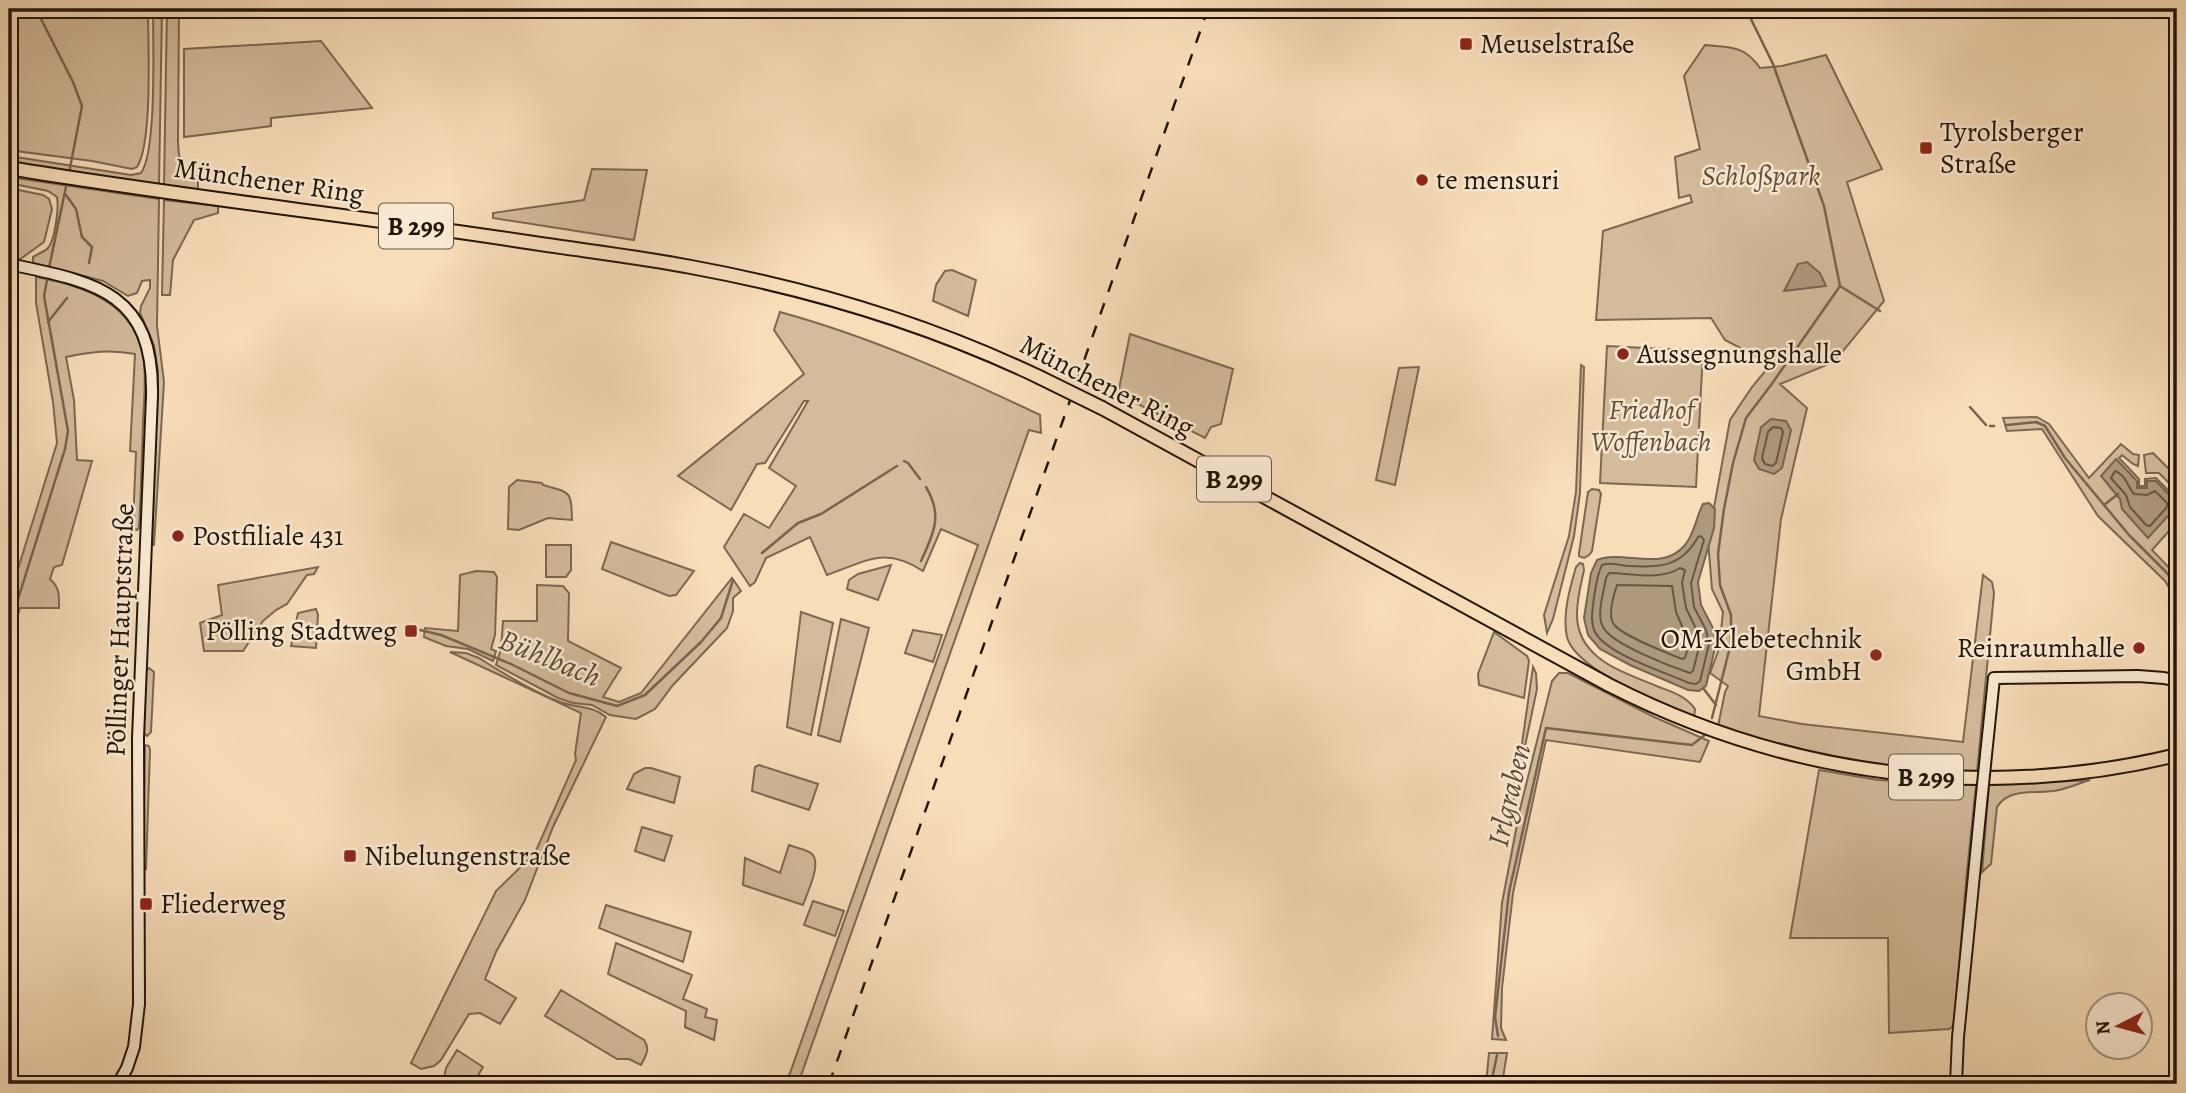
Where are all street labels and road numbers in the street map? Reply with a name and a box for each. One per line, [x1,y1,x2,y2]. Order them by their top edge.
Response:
street label: Münchener Ring [172,149,366,213]
road number: B 299 [379,204,453,248]
street label: Münchener Ring [1013,326,1201,446]
road number: B 299 [1197,457,1271,502]
street label: Pöllinger Hauptstraße [97,503,143,757]
road number: B 299 [1889,754,1963,800]

